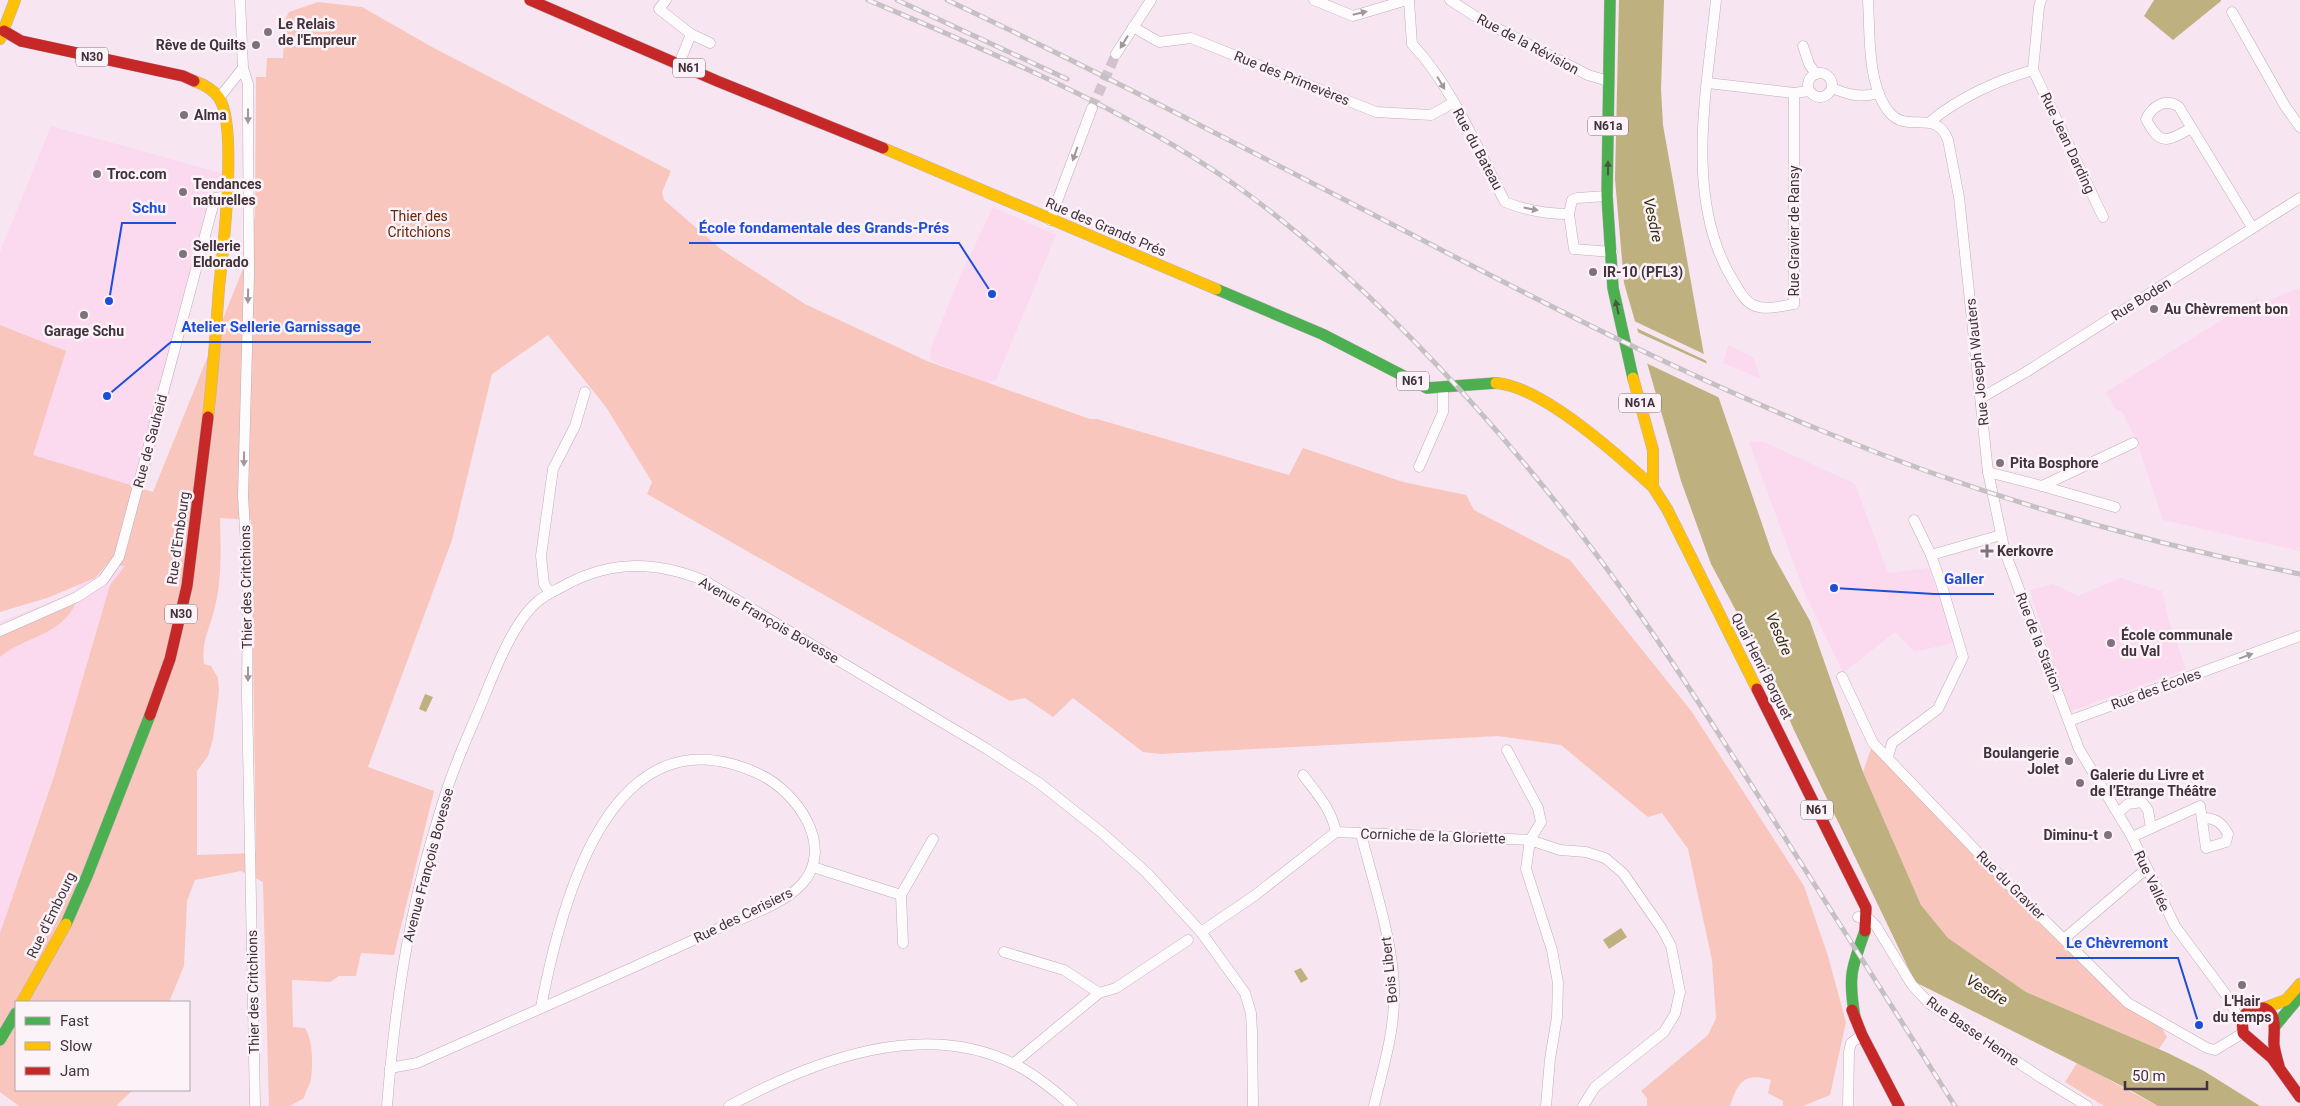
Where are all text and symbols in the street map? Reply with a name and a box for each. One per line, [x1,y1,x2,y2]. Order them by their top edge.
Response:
one-way arrow [1352,9,1367,17]
street label: Rue de la Révision [1474,10,1582,78]
place label: Le Relais de l'Empreur [278,16,356,48]
marker: Le Relais de l'Empreur [262,26,274,38]
one-way arrow [1119,35,1128,48]
place label: Rêve de Quilts [156,37,246,53]
marker: Rêve de Quilts [250,39,262,51]
road number: N30 [76,48,108,66]
street label: Rue des Primevères [1232,48,1352,108]
road number: N61 [673,58,705,78]
one-way arrow [1436,76,1445,89]
street label: Rue Jean Darding [2038,90,2098,196]
street label: Rue du Bateau [1450,106,1506,192]
place label: Alma [194,107,227,123]
marker: Alma [178,109,190,121]
one-way arrow [244,109,252,125]
road number: N61a [1588,116,1628,136]
one-way arrow [1070,147,1078,161]
one-way arrow [1604,160,1612,176]
street label: Rue Gravier de Ransy [1786,165,1802,297]
place label: Troc.com [107,166,167,182]
marker: Troc.com [91,168,103,180]
place label: Tendances naturelles [193,176,262,208]
marker: Tendances naturelles [177,186,189,198]
callout: Schu [122,193,176,223]
street label: Rue des Grands Prés [1043,194,1169,260]
water label: Vesdre [1640,196,1667,244]
text: Schu [132,199,166,217]
one-way arrow [1523,206,1539,214]
park label: Thier des Critchions [387,208,451,240]
callout: École fondamentale des Grands-Prés [689,213,959,243]
text: École fondamentale des Grands-Prés [699,219,949,237]
place label: Sellerie Eldorado [193,238,249,270]
marker: Sellerie Eldorado [177,248,189,260]
place label: IR-10 (PFL3) [1603,264,1683,281]
marker: IR-10 (PFL3) [1587,266,1599,278]
street label: Rue Boden [2108,274,2174,324]
one-way arrow [244,289,252,305]
street label: Rue Joseph Wauters [1962,297,1992,427]
one-way arrow [1613,300,1621,315]
place label: Au Chèvrement bon [2164,301,2288,317]
marker: Au Chèvrement bon [2148,303,2160,315]
marker: Garage Schu [78,309,90,321]
callout: Atelier Sellerie Garnissage [171,312,371,342]
text: Atelier Sellerie Garnissage [181,318,361,336]
place label: Garage Schu [44,323,124,339]
road number: N61 [1397,372,1429,391]
street label: Rue de Sauheid [130,393,170,489]
road number: N61A [1619,393,1661,412]
one-way arrow [240,451,248,467]
place label: Pita Bosphore [2010,455,2099,471]
marker: Pita Bosphore [1994,457,2006,469]
street label: Rue d'Embourg [164,490,192,586]
street label: Thier des Critchions [237,525,255,649]
place label: Kerkovre [1997,543,2054,559]
marker: Kerkovre [1981,545,1993,557]
callout: Galler [1934,564,1994,594]
text: Galler [1944,570,1984,588]
street label: Avenue François Bovesse [696,573,842,667]
street label: Rue de la Station [2013,590,2065,694]
road number: N30 [165,604,197,624]
street label: Quai Henri Borguet [1728,610,1796,722]
water label: Vesdre [1762,610,1796,658]
place label: École communale du Val [2121,626,2233,659]
marker: École communale du Val [2105,637,2117,649]
one-way arrow [2239,652,2254,660]
street label: Rue des Écoles [2109,664,2203,713]
one-way arrow [243,666,251,682]
place label: Boulangerie Jolet [1983,745,2059,777]
marker: Boulangerie Jolet [2063,755,2075,767]
place label: Galerie du Livre et de l’Etrange Théâtre [2090,767,2217,799]
marker: Galerie du Livre et de l’Etrange Théâtre [2074,777,2086,789]
street label: Avenue François Bovesse [400,786,456,944]
road number: N61 [1801,800,1833,820]
street label: Corniche de la Gloriette [1360,825,1506,847]
place label: Diminu-t [2043,827,2098,843]
marker: Diminu-t [2102,829,2114,841]
street label: Rue du Gravier [1973,847,2049,923]
street label: Rue Vallée [2131,848,2173,914]
street label: Rue d'Embourg [23,869,79,961]
street label: Rue des Cerisiers [691,884,795,946]
callout: Le Chèvremont [2056,928,2178,958]
street label: Thier des Critchions [244,930,262,1054]
text: Le Chèvremont [2066,934,2168,952]
street label: Bois Libert [1378,936,1400,1004]
water label: Vesdre [1963,971,2011,1009]
marker: L'Hair du temps [2236,979,2248,991]
street label: Rue Basse Henne [1924,993,2022,1069]
place label: L'Hair du temps [2213,993,2271,1025]
legend [15,1001,190,1091]
text: Fast [60,1012,89,1030]
text: Slow [60,1037,92,1055]
scale bar [2125,1058,2208,1090]
text: Jam [60,1062,90,1080]
text: 50 m [2132,1067,2166,1085]

